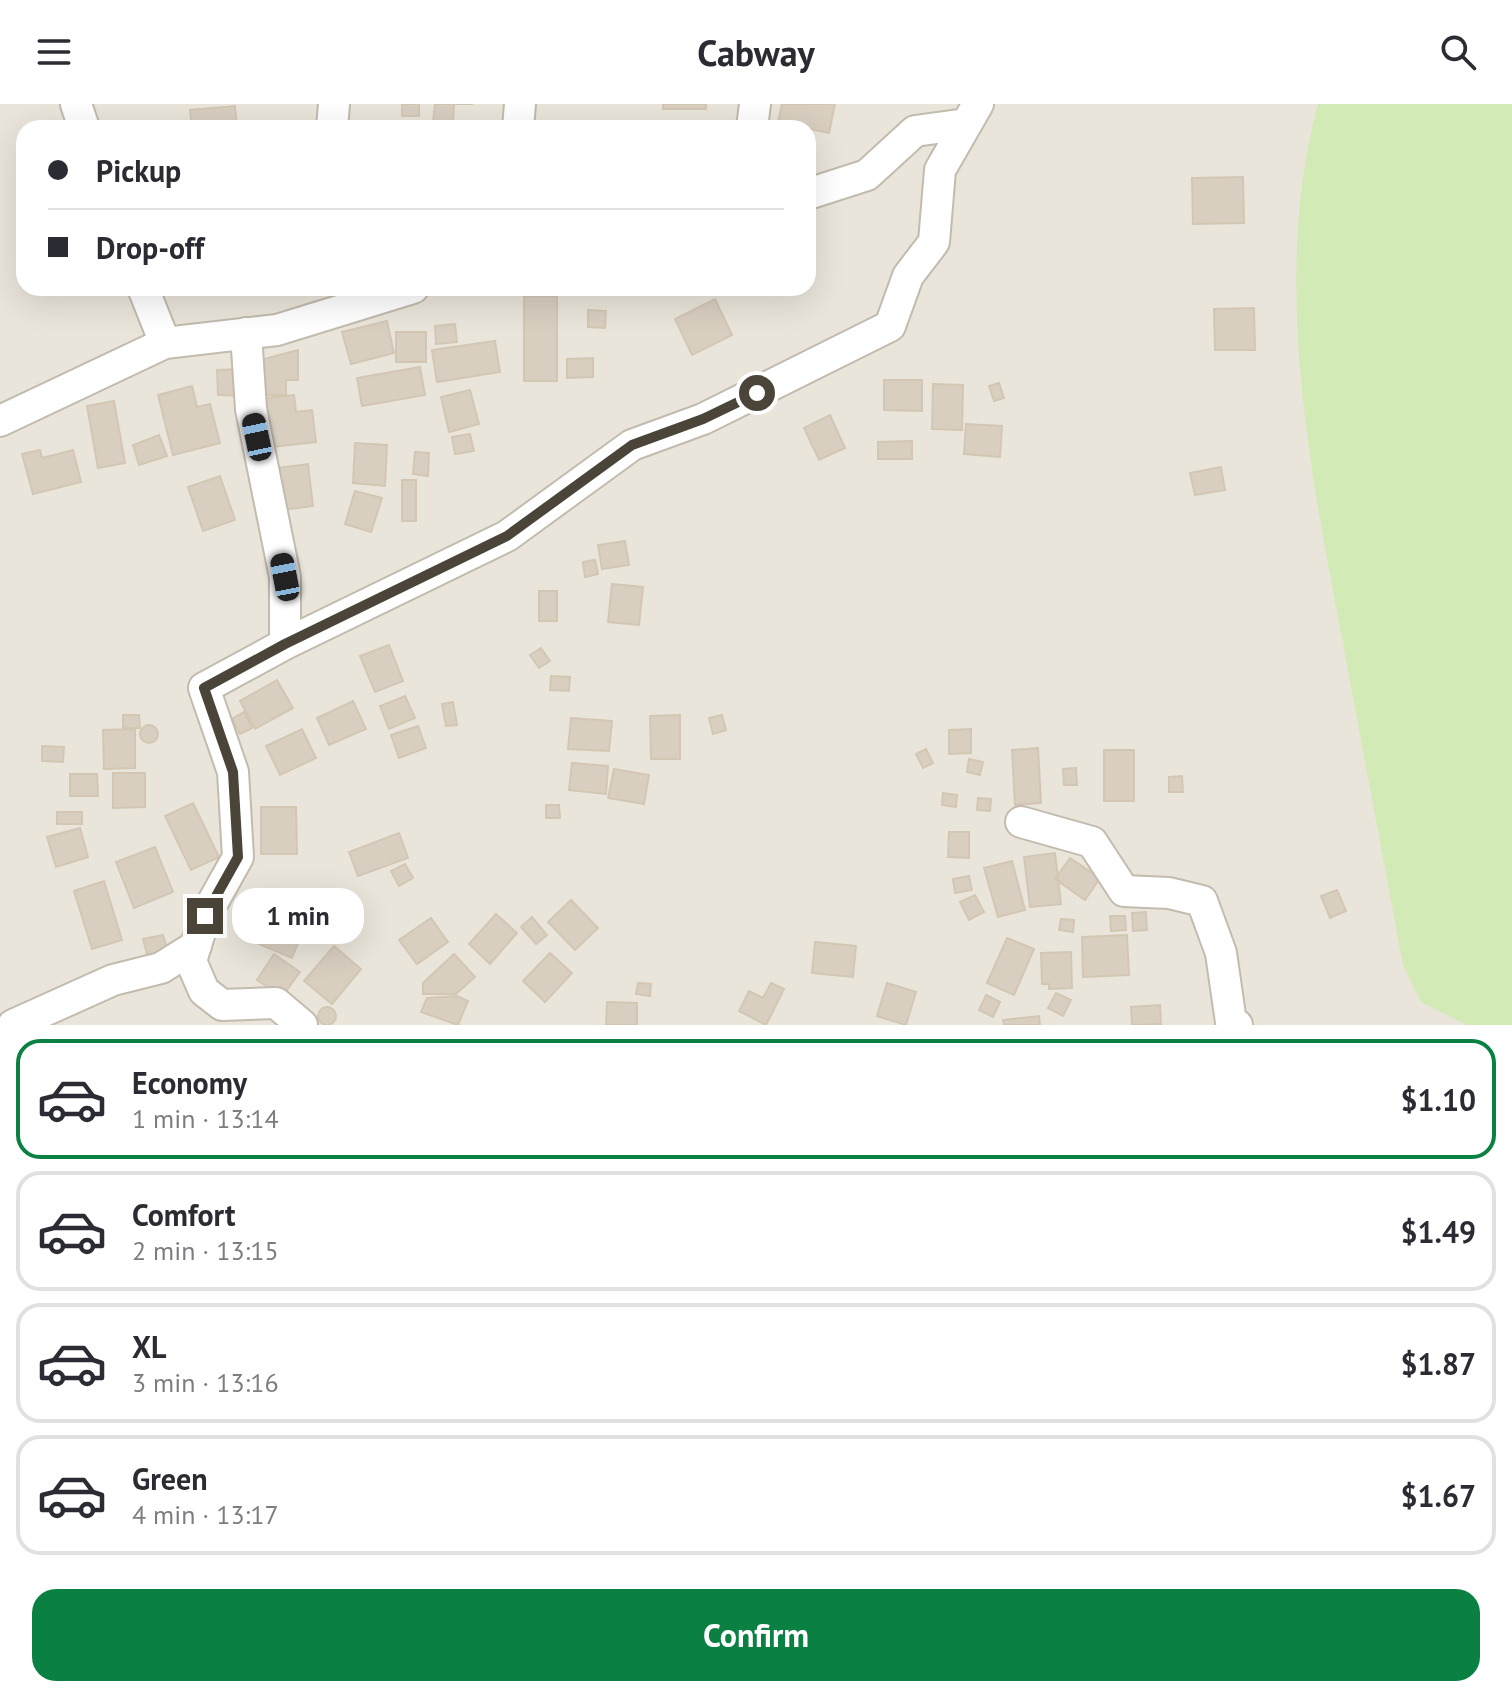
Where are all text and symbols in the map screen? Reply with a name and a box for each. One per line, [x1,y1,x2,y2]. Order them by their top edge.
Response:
text: Cabway [697,29,815,76]
icon: menu [32,30,76,74]
icon: search [1436,30,1480,74]
text: Pickup [96,151,181,190]
text: Drop-off [96,228,204,267]
route start [739,375,775,411]
car [240,411,274,463]
car [269,551,301,603]
callout: 1 min [233,888,365,944]
route end [187,898,223,934]
text: 1 min [266,899,330,932]
icon: car [36,1063,108,1135]
text: Economy [132,1063,247,1102]
text: $1.10 [1401,1080,1476,1119]
text: 1 min · 13:14 [132,1102,279,1135]
icon: car [36,1195,108,1267]
text: Comfort [132,1195,235,1234]
text: $1.49 [1401,1212,1476,1251]
text: 2 min · 13:15 [132,1234,279,1267]
icon: car [36,1327,108,1399]
text: XL [132,1327,166,1366]
text: $1.87 [1401,1344,1476,1383]
text: 3 min · 13:16 [132,1366,279,1399]
icon: car [36,1459,108,1531]
text: Green [132,1459,207,1498]
text: $1.67 [1401,1476,1476,1515]
text: 4 min · 13:17 [132,1498,279,1531]
button: Confirm [32,1589,1480,1681]

